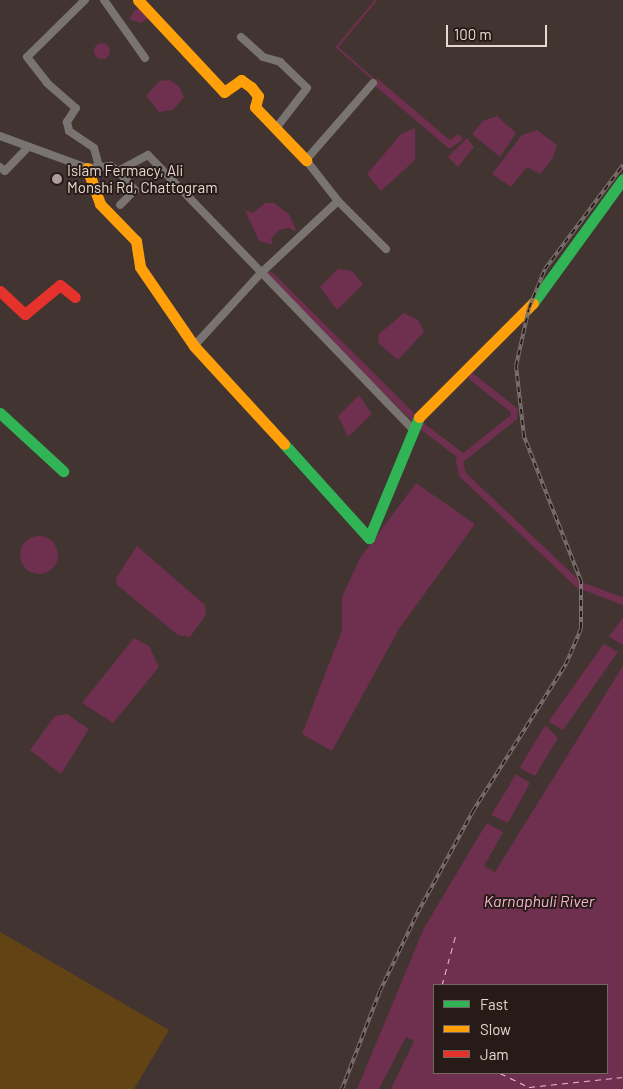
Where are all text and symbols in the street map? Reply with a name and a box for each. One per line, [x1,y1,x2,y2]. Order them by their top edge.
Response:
scale bar [448,15,549,47]
text: 100 m [454,25,492,43]
place label: Islam Fermacy, Ali Monshi Rd, Chattogram [67,161,218,196]
marker: Islam Fermacy, Ali Monshi Rd, Chattogram [51,173,63,185]
water label: Karnaphuli River [484,891,594,911]
legend [433,984,608,1074]
text: Fast [480,995,508,1013]
text: Slow [480,1020,511,1038]
text: Jam [480,1045,509,1063]

